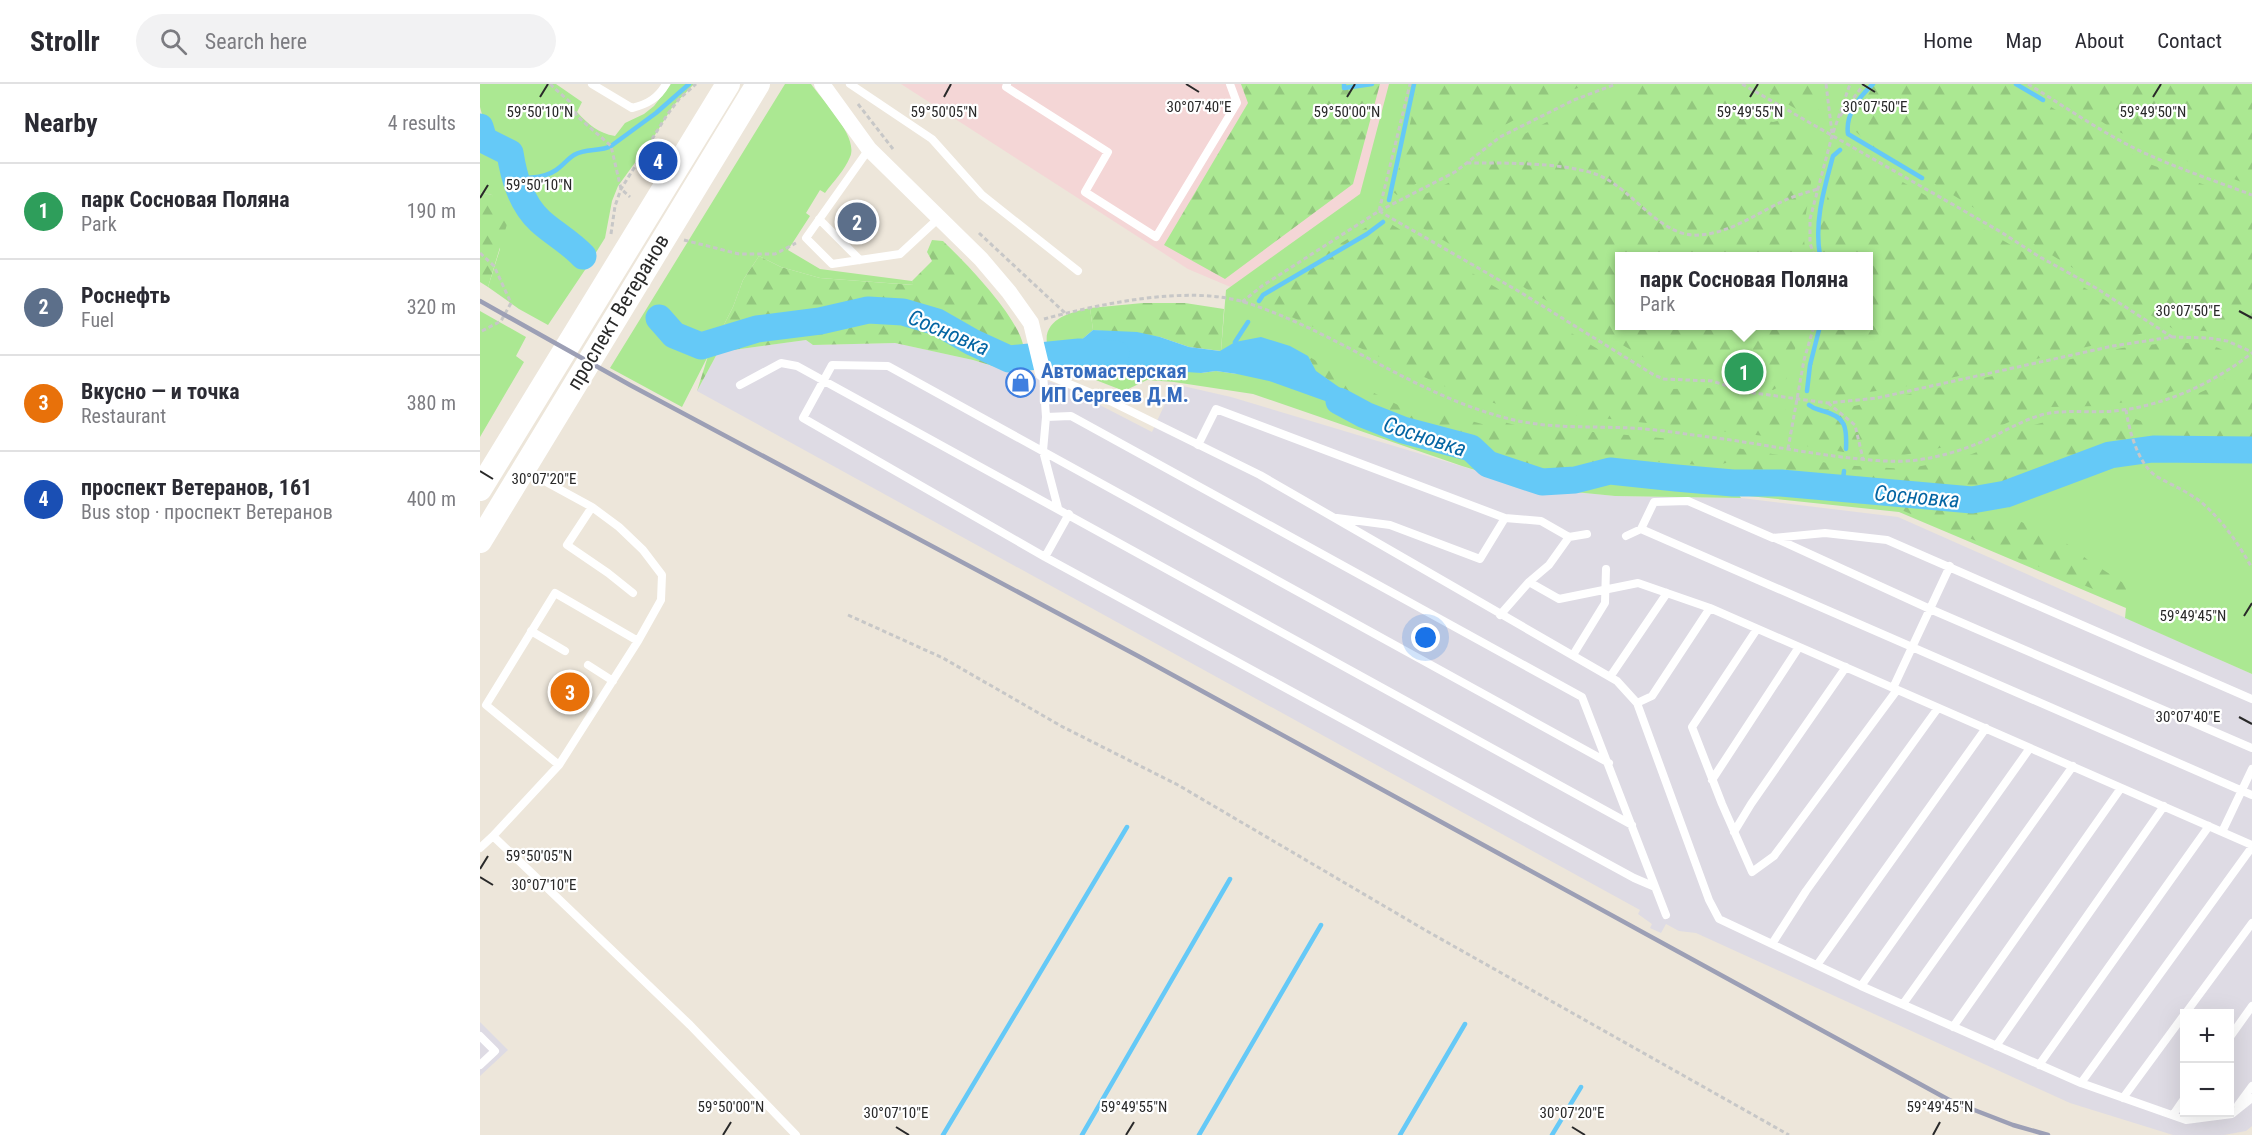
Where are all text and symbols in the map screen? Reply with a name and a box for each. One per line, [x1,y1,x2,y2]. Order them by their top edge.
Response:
search box [136,14,556,68]
text: Strollr [30,25,100,58]
icon: search [157,25,190,58]
text: Search here [205,29,307,54]
text: Home [1923,29,1973,53]
text: Map [2006,29,2042,53]
text: About [2075,29,2124,53]
text: Contact [2157,29,2222,53]
text: 30°07'40"E [1167,98,1231,116]
text: 30°07'50"E [1843,98,1907,116]
text: 59°50'10"N [507,103,573,121]
text: 59°50'05"N [911,103,977,121]
text: 59°50'00"N [1314,103,1380,121]
text: 59°49'55"N [1717,103,1783,121]
text: 59°49'50"N [2120,103,2186,121]
text: Nearby [24,108,98,138]
text: 4 results [388,111,456,135]
pin: 4 [638,138,678,184]
text: 59°50'10"N [506,176,572,194]
text: парк Сосновая Поляна [81,187,290,212]
text: 1 [38,199,49,223]
text: 190 m [407,199,456,223]
pin: 2 [838,200,877,244]
text: Park [81,212,117,236]
street label: проспект Ветеранов [562,230,674,394]
popup [1615,252,1873,330]
text: парк Сосновая Поляна [1640,267,1848,292]
text: Роснефть [81,283,170,308]
text: Park [1640,292,1675,316]
text: 2 [38,295,49,319]
text: 320 m [407,295,456,319]
text: 30°07'50"E [2156,302,2220,320]
water label: Сосновка [905,304,993,361]
text: Fuel [81,308,114,332]
pin: 1 [1724,350,1764,394]
place label: Автомастерская ИП Сергеев Д.М. [1041,359,1189,407]
shop icon: Автомастерская ИП Сергеев Д.М. [1004,367,1036,399]
text: Вкусно — и точка [81,379,240,404]
text: 3 [38,391,49,415]
text: 380 m [407,391,456,415]
text: Restaurant [81,404,166,428]
water label: Сосновка [1380,411,1469,462]
text: 30°07'20"E [512,470,576,488]
text: проспект Ветеранов, 161 [81,475,312,500]
water label: Сосновка [1873,480,1961,513]
text: 4 [38,487,49,511]
text: 400 m [407,487,456,511]
text: Bus stop · проспект Ветеранов [81,500,333,524]
text: 59°49'45"N [2160,607,2226,625]
your location [1411,623,1440,652]
pin: 3 [550,670,590,714]
text: 30°07'40"E [2156,708,2220,726]
text: 59°50'05"N [506,847,572,865]
text: 30°07'10"E [512,876,576,894]
map controls [2180,1009,2234,1117]
button: + [2180,1009,2234,1063]
button: − [2180,1063,2234,1117]
text: 59°50'00"N [698,1098,764,1116]
text: 59°49'55"N [1101,1098,1167,1116]
text: 59°49'45"N [1907,1098,1973,1116]
text: 30°07'10"E [864,1104,928,1122]
text: 30°07'20"E [1540,1104,1604,1122]

